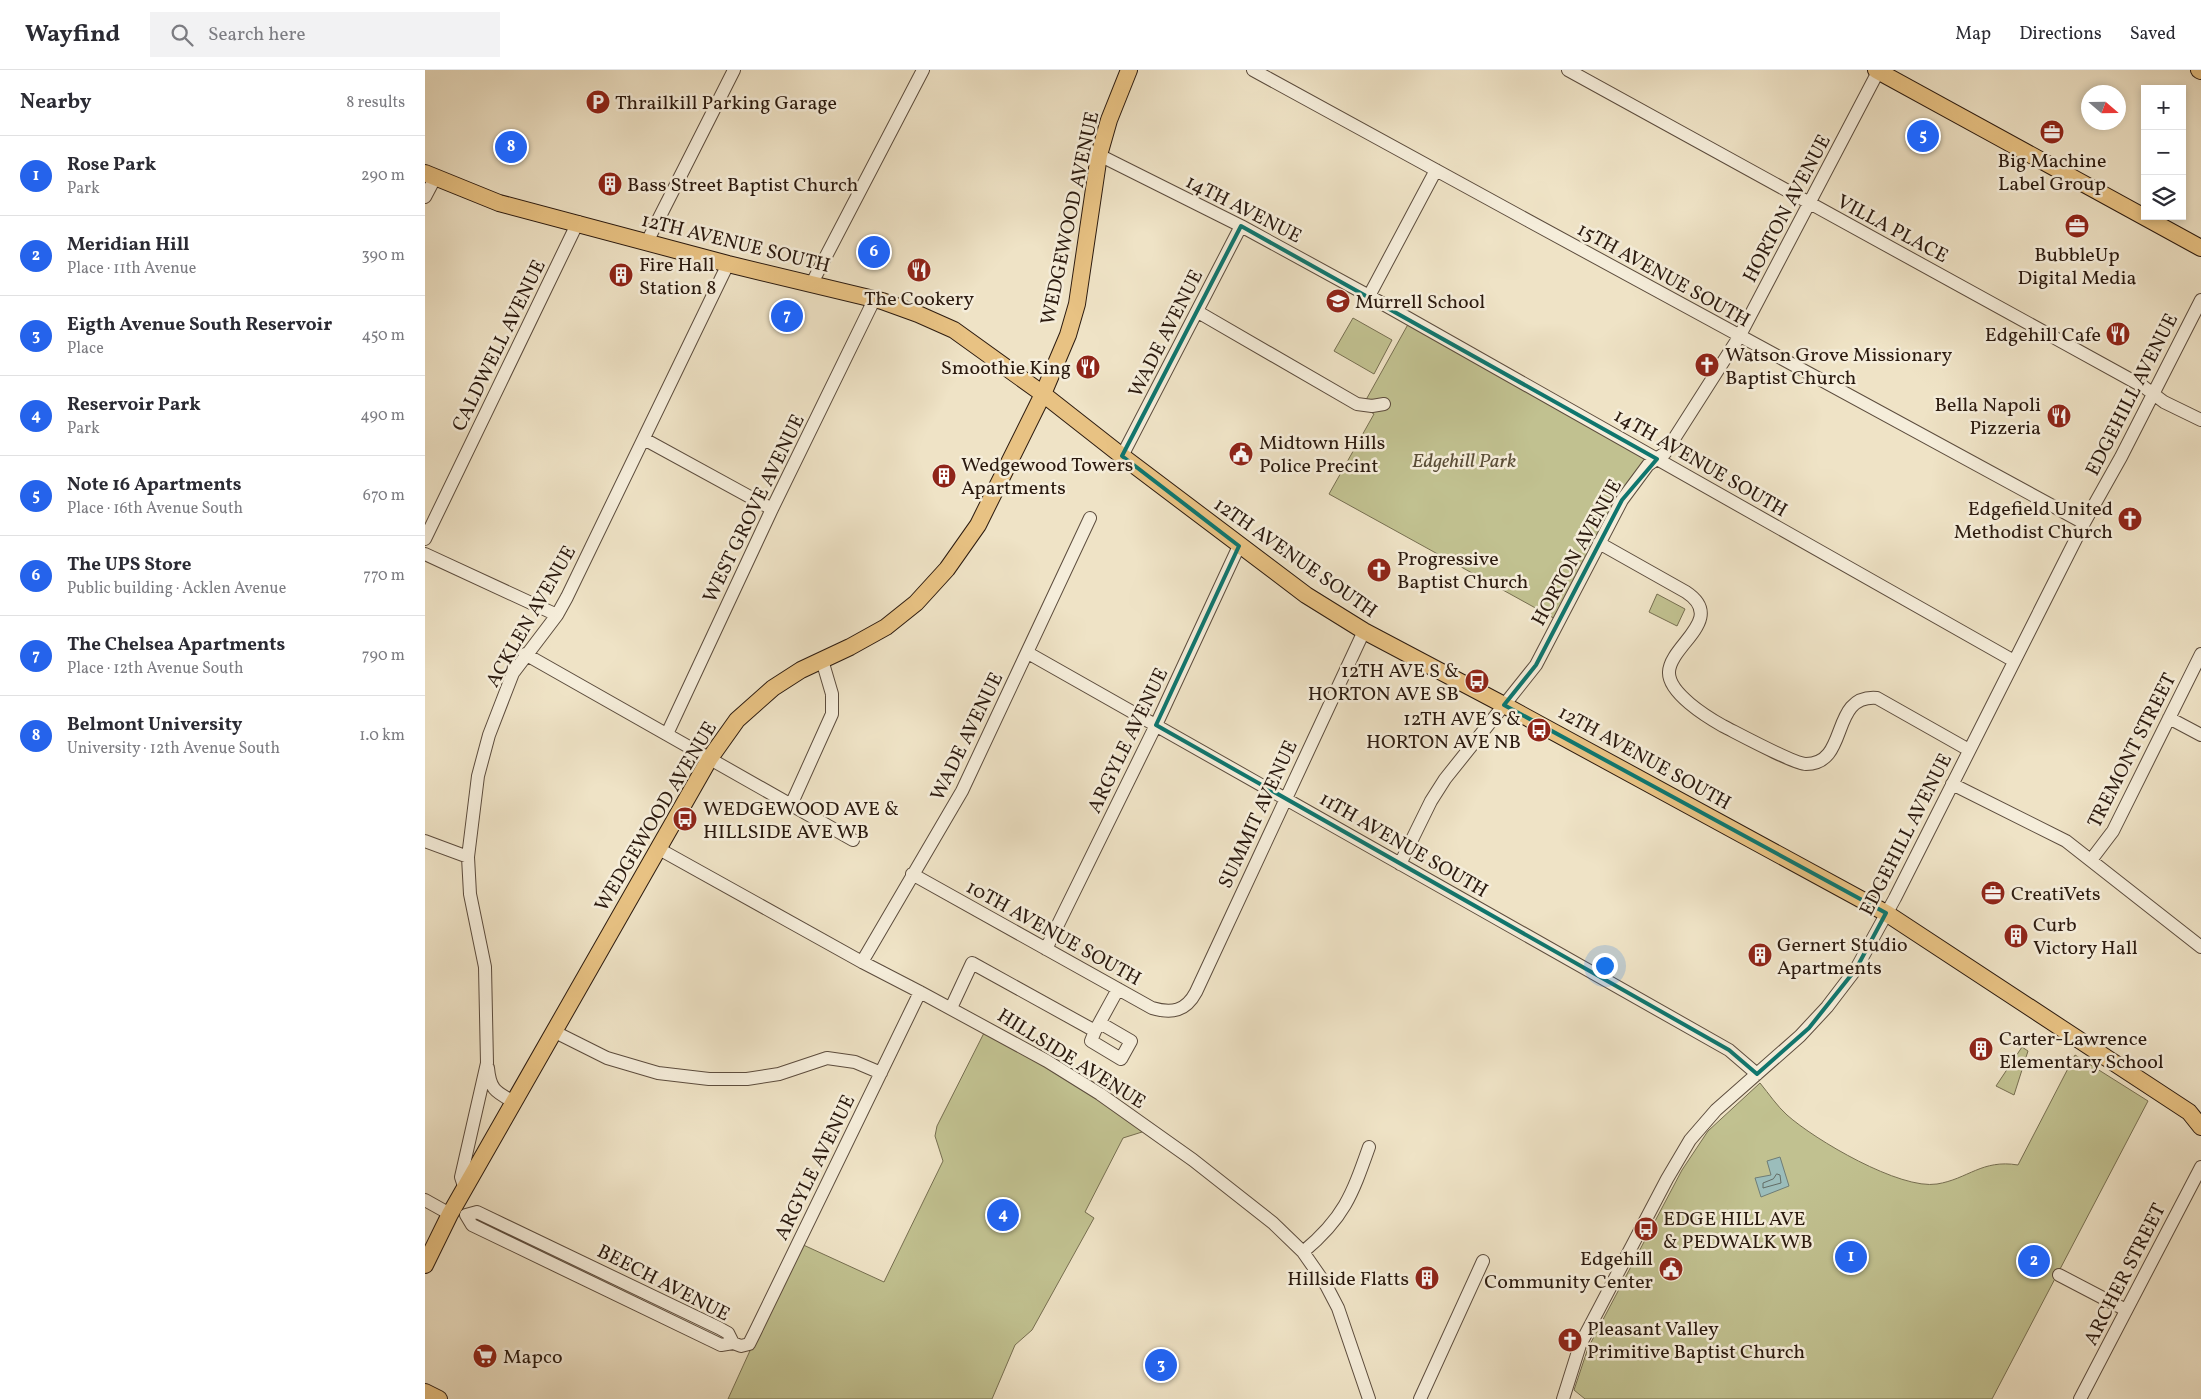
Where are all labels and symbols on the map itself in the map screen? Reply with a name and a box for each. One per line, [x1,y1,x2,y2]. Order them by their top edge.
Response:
north arrow [2081,85,2126,130]
parking icon: Thrailkill Parking Garage [585,89,611,115]
place label: Thrailkill Parking Garage [615,90,837,118]
street label: WEDGEWOOD AVENUE [1035,109,1107,328]
pin: 5 [1907,117,1939,155]
office icon: Big Machine Label Group [2039,119,2065,145]
pin: 8 [495,128,527,166]
street label: HORTON AVENUE [1737,130,1839,288]
place label: Big Machine Label Group [1997,148,2107,199]
street label: 14TH AVENUE [1180,168,1306,251]
building icon: Bass Street Baptist Church [597,171,623,197]
place label: Bass Street Baptist Church [627,172,859,200]
street label: VILLA PLACE [1831,189,1953,271]
street label: 12TH AVENUE SOUTH [638,207,833,281]
office icon: BubbleUp Digital Media [2064,213,2090,239]
street label: 15TH AVENUE SOUTH [1571,216,1755,335]
pin: 6 [858,233,890,271]
place label: BubbleUp Digital Media [2018,242,2136,293]
place label: Fire Hall Station 8 [639,252,717,303]
street label: CALDWELL AVENUE [446,255,554,436]
restaurant icon: The Cookery [906,257,932,283]
building icon: Fire Hall Station 8 [608,262,634,288]
street label: WADE AVENUE [1123,265,1211,403]
place label: The Cookery [864,286,974,314]
school or university icon: Murrell School [1325,288,1351,314]
place label: Murrell School [1355,289,1485,317]
pin: 7 [771,297,803,335]
street label: EDGEHILL AVENUE [2080,309,2186,481]
restaurant icon: Edgehill Cafe [2105,321,2131,347]
place label: Edgehill Cafe [1985,322,2101,350]
place label: Watson Grove Missionary Baptist Church [1725,342,1952,393]
church icon: Watson Grove Missionary Baptist Church [1694,352,1720,378]
restaurant icon: Smoothie King [1075,354,1101,380]
place label: Smoothie King [941,355,1071,383]
place label: Bella Napoli Pizzeria [1934,392,2041,443]
street label: 14TH AVENUE SOUTH [1608,402,1792,525]
restaurant icon: Bella Napoli Pizzeria [2046,403,2072,429]
street label: WEST GROVE AVENUE [697,410,813,608]
place label: Midtown Hills Police Precint [1259,430,1385,481]
public building icon: Midtown Hills Police Precint [1228,441,1254,467]
park label: Edgehill Park [1412,448,1516,476]
place label: Wedgewood Towers Apartments [961,452,1133,503]
building icon: Wedgewood Towers Apartments [931,463,957,489]
street label: HORTON AVENUE [1526,474,1630,632]
street label: 12TH AVENUE SOUTH [1207,492,1382,626]
place label: Edgefield United Methodist Church [1954,496,2113,547]
church icon: Edgefield United Methodist Church [2117,506,2143,532]
street label: ACKLEN AVENUE [480,541,584,693]
place label: Progressive Baptist Church [1397,546,1529,597]
church icon: Progressive Baptist Church [1366,557,1392,583]
place label: 12TH AVE S & HORTON AVE SB [1308,658,1459,709]
street label: ARGYLE AVENUE [1081,663,1176,818]
street label: WADE AVENUE [925,668,1011,806]
bus stop icon: 12TH AVE S & HORTON AVE SB [1464,668,1490,694]
street label: TREMONT STREET [2082,668,2184,833]
street label: 12TH AVENUE SOUTH [1552,699,1736,818]
place label: 12TH AVE S & HORTON AVE NB [1366,706,1521,757]
street label: WEDGEWOOD AVENUE [589,717,725,917]
bus stop icon: 12TH AVE S & HORTON AVE NB [1526,717,1552,743]
street label: SUMMIT AVENUE [1212,736,1305,894]
street label: EDGEHILL AVENUE [1854,749,1960,921]
street label: 11TH AVENUE SOUTH [1313,786,1493,906]
place label: WEDGEWOOD AVE & HILLSIDE AVE WB [703,796,899,847]
bus stop icon: WEDGEWOOD AVE & HILLSIDE AVE WB [672,806,698,832]
street label: 10TH AVENUE SOUTH [960,874,1146,994]
office icon: CreatiVets [1980,880,2006,906]
place label: CreatiVets [2011,881,2101,909]
place label: Curb Victory Hall [2033,912,2138,963]
building icon: Curb Victory Hall [2003,923,2029,949]
place label: Gernert Studio Apartments [1777,932,1908,983]
building icon: Gernert Studio Apartments [1747,942,1773,968]
your location [1592,953,1618,979]
street label: HILLSIDE AVENUE [991,1003,1151,1117]
place label: Carter-Lawrence Elementary School [1999,1026,2164,1077]
building icon: Carter-Lawrence Elementary School [1968,1036,1994,1062]
street label: ARGYLE AVENUE [768,1090,863,1245]
pin: 4 [987,1196,1019,1234]
street label: ARCHER STREET [2078,1199,2174,1351]
place label: EDGE HILL AVE & PEDWALK WB [1663,1206,1813,1257]
bus stop icon: EDGE HILL AVE & PEDWALK WB [1633,1216,1659,1242]
street label: BEECH AVENUE [592,1238,734,1329]
pin: 1 [1835,1238,1867,1276]
pin: 2 [2018,1242,2050,1280]
place label: Edgehill Community Center [1484,1246,1653,1297]
public building icon: Edgehill Community Center [1658,1256,1684,1282]
building icon: Hillside Flatts [1414,1265,1440,1291]
place label: Hillside Flatts [1287,1266,1409,1294]
place label: Pleasant Valley Primitive Baptist Church [1587,1316,1805,1367]
church icon: Pleasant Valley Primitive Baptist Church [1557,1327,1583,1353]
supermarket icon: Mapco [472,1343,498,1369]
place label: Mapco [503,1344,563,1372]
pin: 3 [1145,1346,1177,1384]

